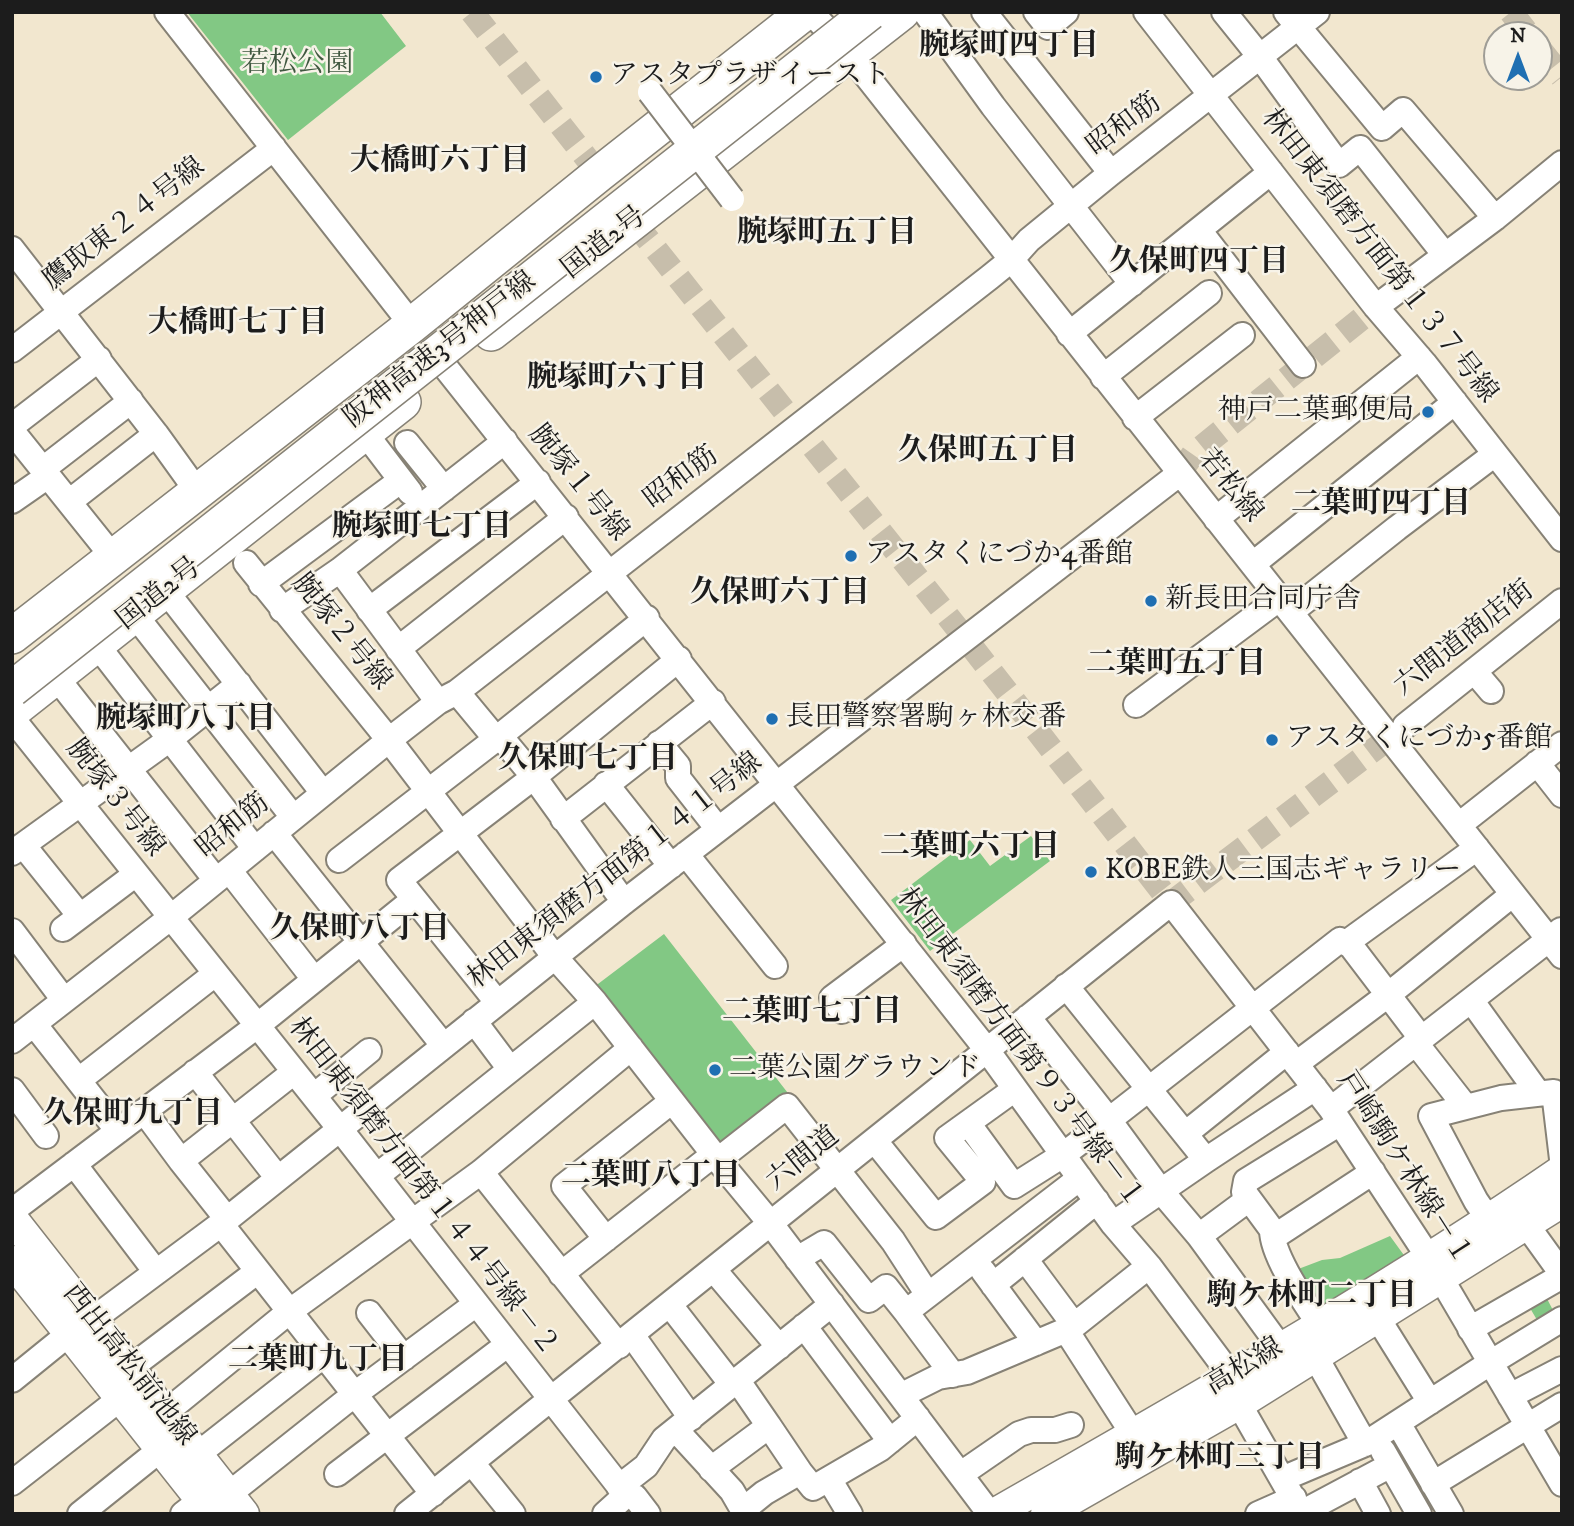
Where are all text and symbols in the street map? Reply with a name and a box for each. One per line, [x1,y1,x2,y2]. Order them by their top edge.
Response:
north arrow [1483,21,1553,91]
text: N [1510,25,1526,48]
district label: 腕塚町四丁目 [919,30,1099,66]
park label: 若松公園 [241,48,353,82]
place label: アスタプラザイースト [610,60,890,94]
marker: アスタプラザイースト [588,69,604,85]
street label: 昭和筋 [1081,87,1169,165]
street label: 林田東須磨方面第１３７号線 [1253,103,1503,411]
district label: 大橋町六丁目 [350,145,530,181]
street label: 鷹取東２４号線 [37,151,213,299]
street label: 国道2号 [556,201,654,287]
district label: 腕塚町五丁目 [737,217,917,253]
district label: 久保町四丁目 [1109,246,1289,282]
street label: 阪神高速3号神戸線 [338,266,544,436]
district label: 大橋町七丁目 [148,307,328,343]
district label: 腕塚町六丁目 [527,362,707,398]
place label: 神戸二葉郵便局 [1218,395,1414,429]
marker: 神戸二葉郵便局 [1420,404,1436,420]
street label: 腕塚１号線 [520,419,634,549]
district label: 久保町五丁目 [898,435,1078,471]
street label: 昭和筋 [638,440,726,518]
street label: 若松線 [1190,444,1268,530]
district label: 二葉町四丁目 [1291,488,1471,524]
district label: 腕塚町七丁目 [332,511,512,547]
place label: アスタくにづか4番館 [865,539,1133,573]
marker: アスタくにづか4番館 [843,548,859,564]
street label: 国道2号 [111,552,209,638]
street label: 腕塚２号線 [283,568,397,698]
street label: 六間道商店街 [1388,575,1542,705]
district label: 久保町六丁目 [690,577,870,613]
place label: 新長田合同庁舎 [1165,584,1361,618]
marker: 新長田合同庁舎 [1143,593,1159,609]
district label: 二葉町五丁目 [1086,648,1266,684]
place label: 長田警察署駒ヶ林交番 [786,702,1066,736]
district label: 腕塚町八丁目 [96,703,276,739]
marker: 長田警察署駒ヶ林交番 [764,711,780,727]
place label: アスタくにづか5番館 [1286,723,1552,757]
marker: アスタくにづか5番館 [1264,732,1280,748]
street label: 腕塚３号線 [58,733,170,865]
district label: 久保町七丁目 [498,743,678,779]
street label: 林田東須磨方面第１４１号線 [462,747,770,997]
street label: 昭和筋 [191,788,277,866]
district label: 二葉町六丁目 [880,831,1060,867]
place label: KOBE鉄人三国志ギャラリー [1105,855,1461,889]
marker: KOBE鉄人三国志ギャラリー [1083,864,1099,880]
street label: 林田東須磨方面第９３号線－１ [888,882,1150,1216]
district label: 久保町八丁目 [270,913,450,949]
district label: 二葉町七丁目 [722,996,902,1032]
street label: 林田東須磨方面第１４４号線－２ [279,1012,565,1364]
place label: 二葉公園グラウンド [729,1053,981,1087]
marker: 二葉公園グラウンド [707,1062,723,1078]
street label: 戸崎駒ケ林線－１ [1328,1066,1478,1272]
district label: 久保町九丁目 [43,1098,223,1134]
street label: 六間道 [761,1121,847,1199]
district label: 二葉町八丁目 [561,1160,741,1196]
street label: 西出高松前池線 [54,1278,202,1454]
district label: 駒ケ林町二丁目 [1207,1280,1417,1316]
street label: 高松線 [1200,1332,1290,1404]
district label: 二葉町九丁目 [228,1344,408,1380]
district label: 駒ケ林町三丁目 [1115,1442,1325,1478]

